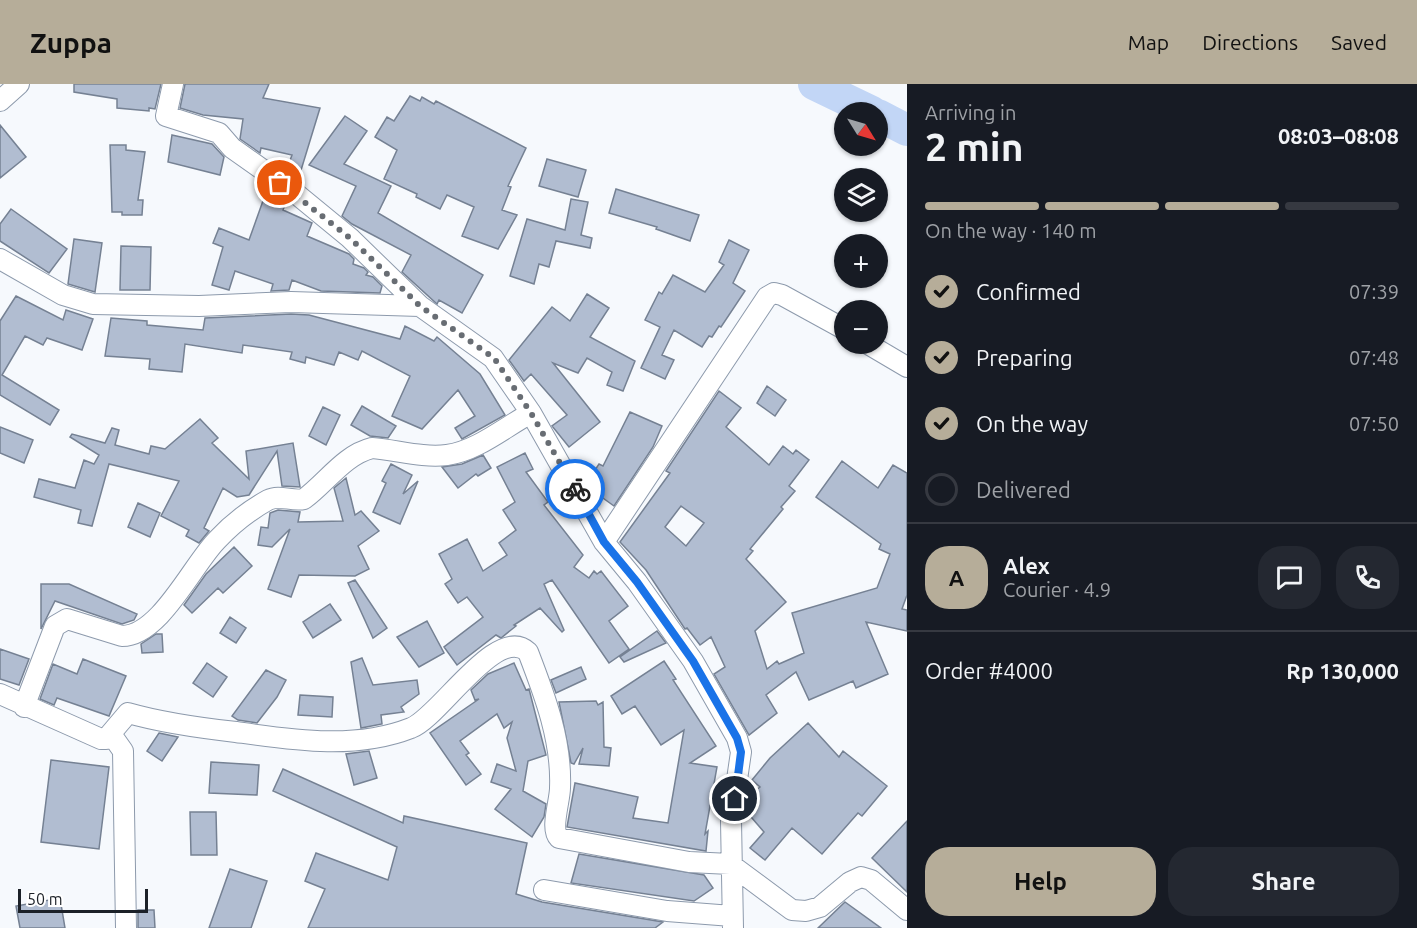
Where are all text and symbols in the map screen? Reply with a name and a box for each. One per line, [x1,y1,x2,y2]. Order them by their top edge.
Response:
text: Zuppa [30,27,112,58]
text: Map [1128,30,1169,54]
text: Directions [1202,30,1298,54]
text: Saved [1331,30,1387,54]
text: Arriving in [925,101,1016,124]
north arrow [834,102,888,156]
map controls [834,102,888,354]
text: 08:03–08:08 [1278,123,1399,148]
text: 2 min [925,125,1024,168]
pin [254,157,305,208]
icon: bag [263,166,296,199]
button: layers [834,168,888,222]
text: On the way · 140 m [925,219,1097,242]
button: + [834,234,888,288]
icon: check [925,275,958,308]
text: Confirmed [976,279,1081,304]
text: 07:39 [1349,280,1399,303]
button: − [834,300,888,354]
icon: check [925,341,958,374]
text: Preparing [976,345,1073,370]
text: 07:48 [1349,346,1399,369]
icon: check [925,407,958,440]
text: On the way [976,411,1088,436]
text: 07:50 [1349,412,1399,435]
courier [545,459,605,519]
icon: bike [559,473,592,506]
text: Delivered [976,477,1071,502]
button: chat [1258,546,1321,609]
button: phone [1336,546,1399,609]
text: Alex [1003,553,1050,578]
text: A [949,565,964,590]
text: Courier · 4.9 [1003,578,1111,601]
text: Order #4000 [925,658,1053,683]
text: Rp 130,000 [1286,658,1399,683]
pin [709,773,760,824]
icon: home [718,782,751,815]
button: Help [925,847,1156,916]
button: Share [1168,847,1399,916]
scale bar [18,886,148,914]
text: 50 m [27,890,63,908]

